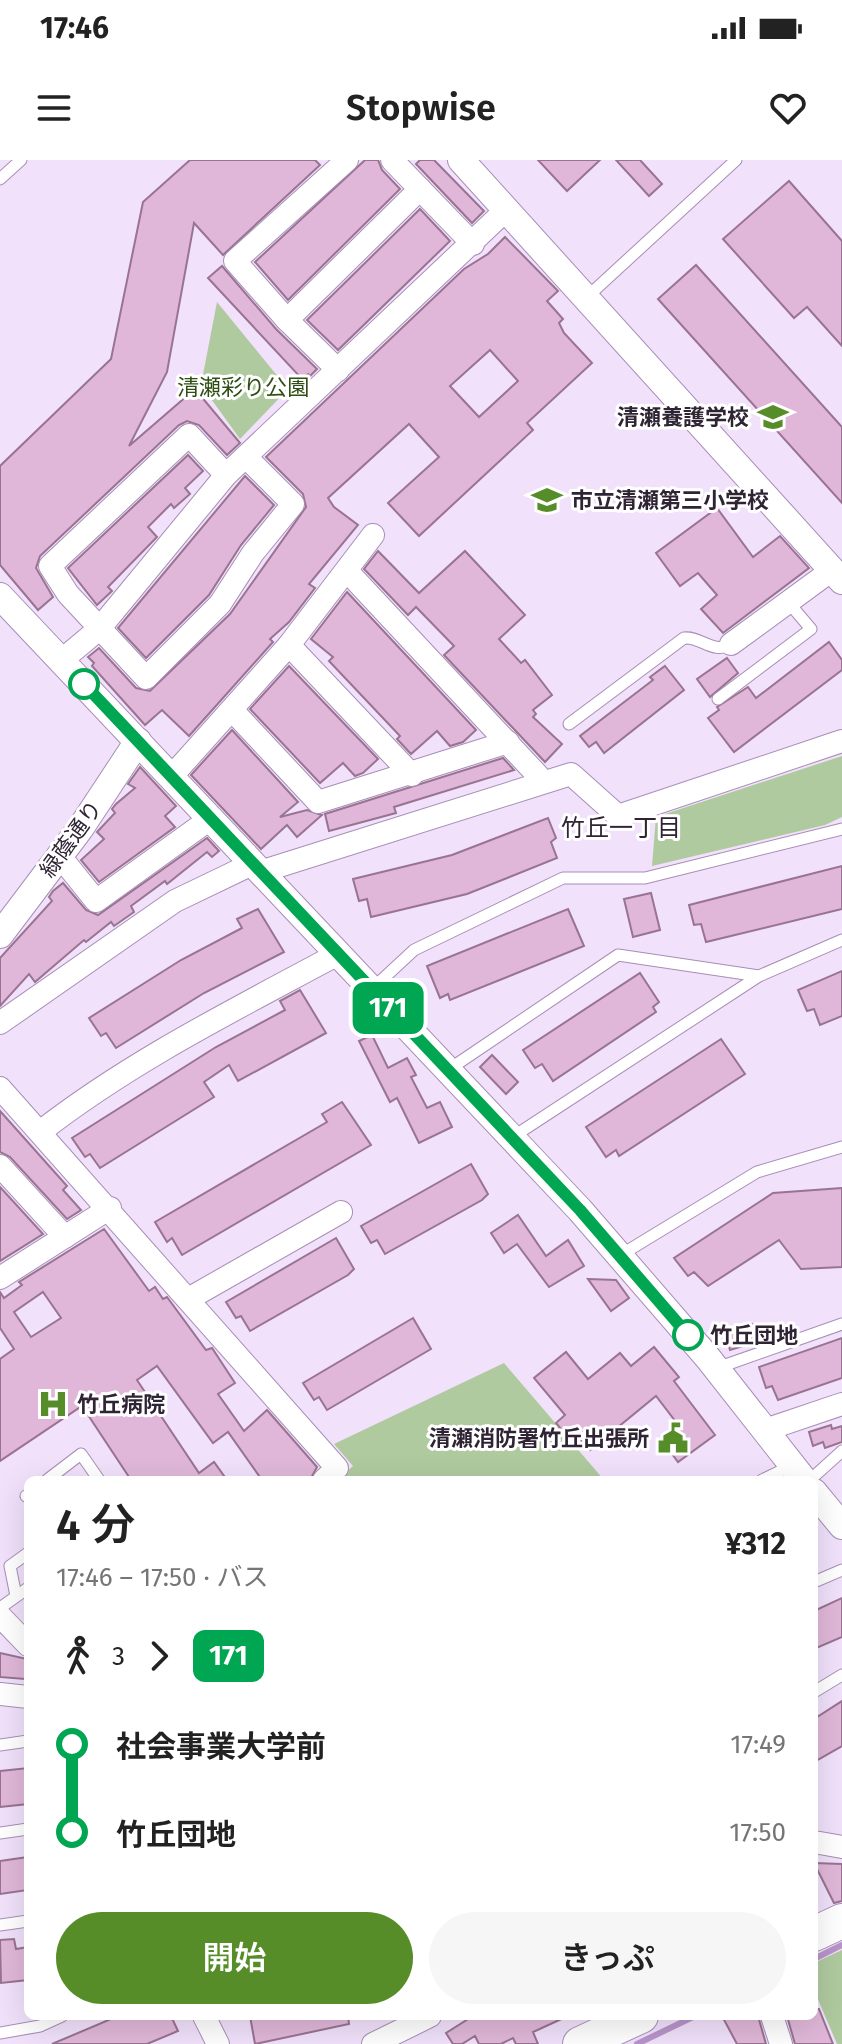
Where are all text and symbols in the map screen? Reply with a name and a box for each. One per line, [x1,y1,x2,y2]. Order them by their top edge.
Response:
text: 17:46 [40,10,109,46]
icon: menu [32,86,76,130]
text: Stopwise [346,86,496,130]
icon: heart [766,86,810,130]
park label: 清瀬彩り公園 [177,374,309,401]
school or university icon: 清瀬養護学校 [756,400,790,434]
place label: 清瀬養護学校 [617,404,749,431]
school or university icon: 市立清瀬第三小学校 [530,483,564,517]
place label: 市立清瀬第三小学校 [571,487,769,514]
unlabelled marker [69,669,99,699]
street label: 緑蔭通り [34,795,108,883]
district label: 竹丘一丁目 [561,814,681,842]
line badge: 171 [342,982,434,1034]
text: 171 [369,991,407,1024]
marker: 竹丘団地 [673,1320,703,1350]
place label: 竹丘団地 [710,1322,798,1349]
hospital icon: 竹丘病院 [36,1387,70,1421]
place label: 竹丘病院 [77,1391,165,1418]
public building icon: 清瀬消防署竹丘出張所 [656,1421,690,1455]
place label: 清瀬消防署竹丘出張所 [429,1425,649,1452]
text: 4 分 [56,1499,135,1552]
text: ¥312 [725,1526,786,1562]
text: 17:46 – 17:50 · バス [56,1562,269,1593]
icon: walk [56,1634,100,1678]
icon: forward [137,1634,181,1678]
text: 171 [209,1639,248,1672]
text: 3 [112,1641,125,1672]
text: 社会事業大学前 [116,1729,326,1765]
text: 17:49 [730,1729,786,1760]
text: 竹丘団地 [116,1817,236,1853]
text: 17:50 [729,1817,786,1848]
button: 開始 [56,1912,413,2004]
button: きっぷ [429,1912,786,2004]

